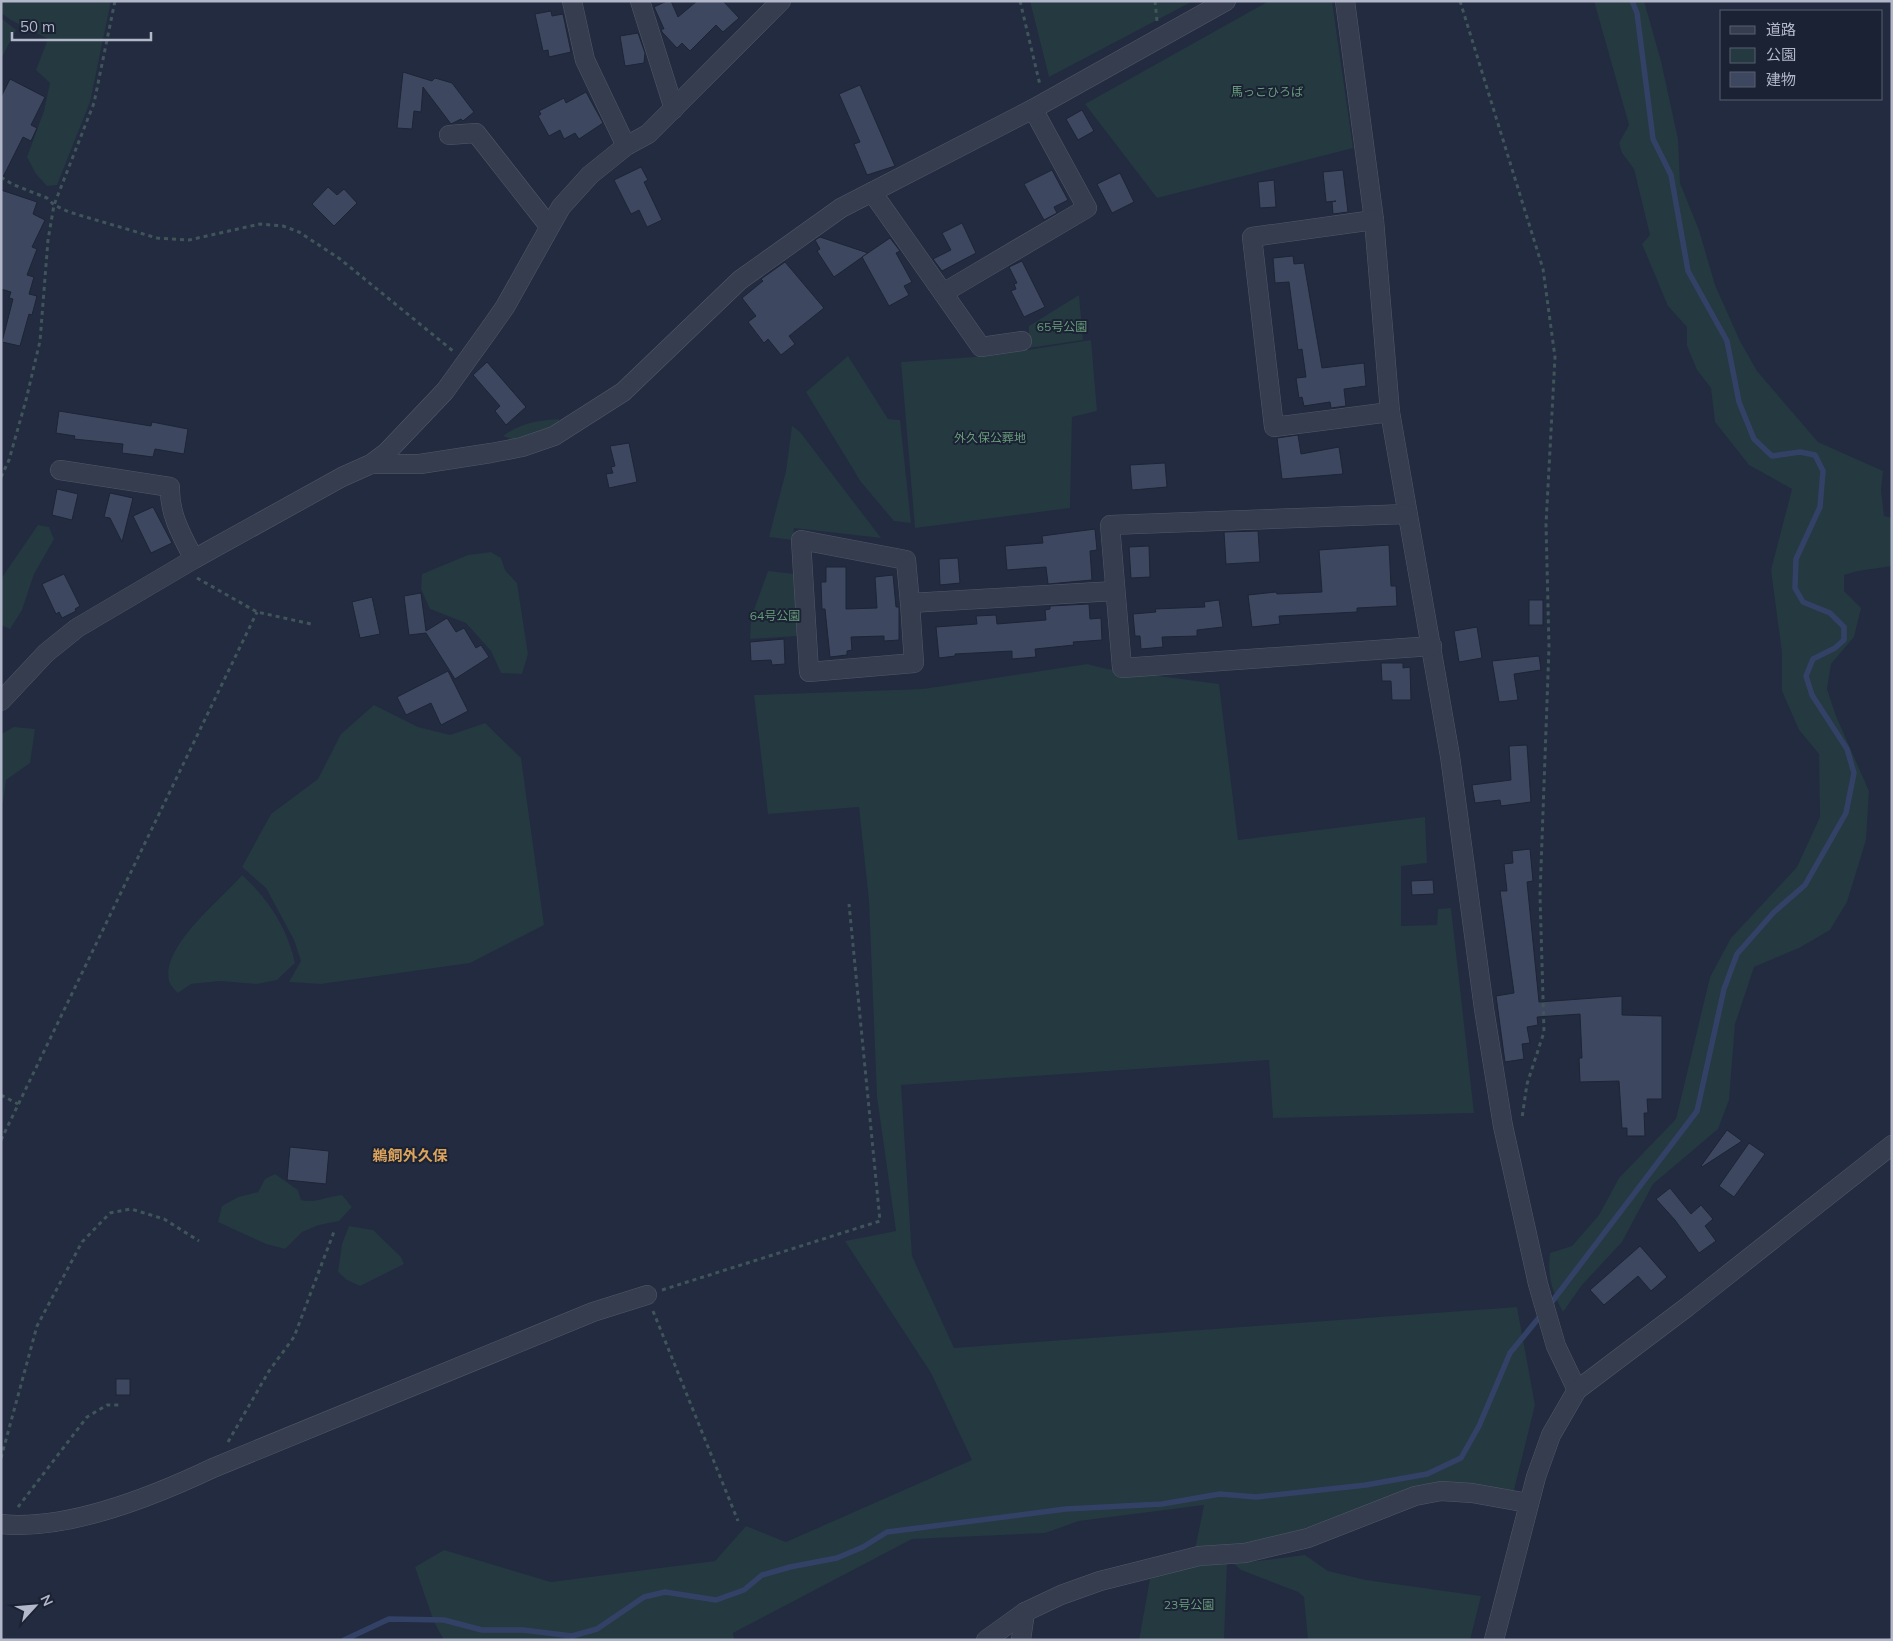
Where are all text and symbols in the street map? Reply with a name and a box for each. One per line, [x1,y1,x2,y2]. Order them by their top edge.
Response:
scale bar [12,10,151,42]
legend [1720,10,1883,100]
text: 50 m [20,17,55,36]
text: 道路 [1766,20,1796,39]
text: 公園 [1766,45,1796,64]
text: 建物 [1766,70,1796,89]
park label: 馬っこひろば [1231,84,1303,99]
park label: 65号公園 [1037,319,1087,334]
park label: 外久保公葬地 [954,430,1026,445]
park label: 64号公園 [750,608,800,623]
district label: 鵜飼外久保 [372,1146,448,1165]
north arrow [10,1581,60,1631]
text: N [36,1592,57,1609]
park label: 23号公園 [1164,1597,1214,1612]

